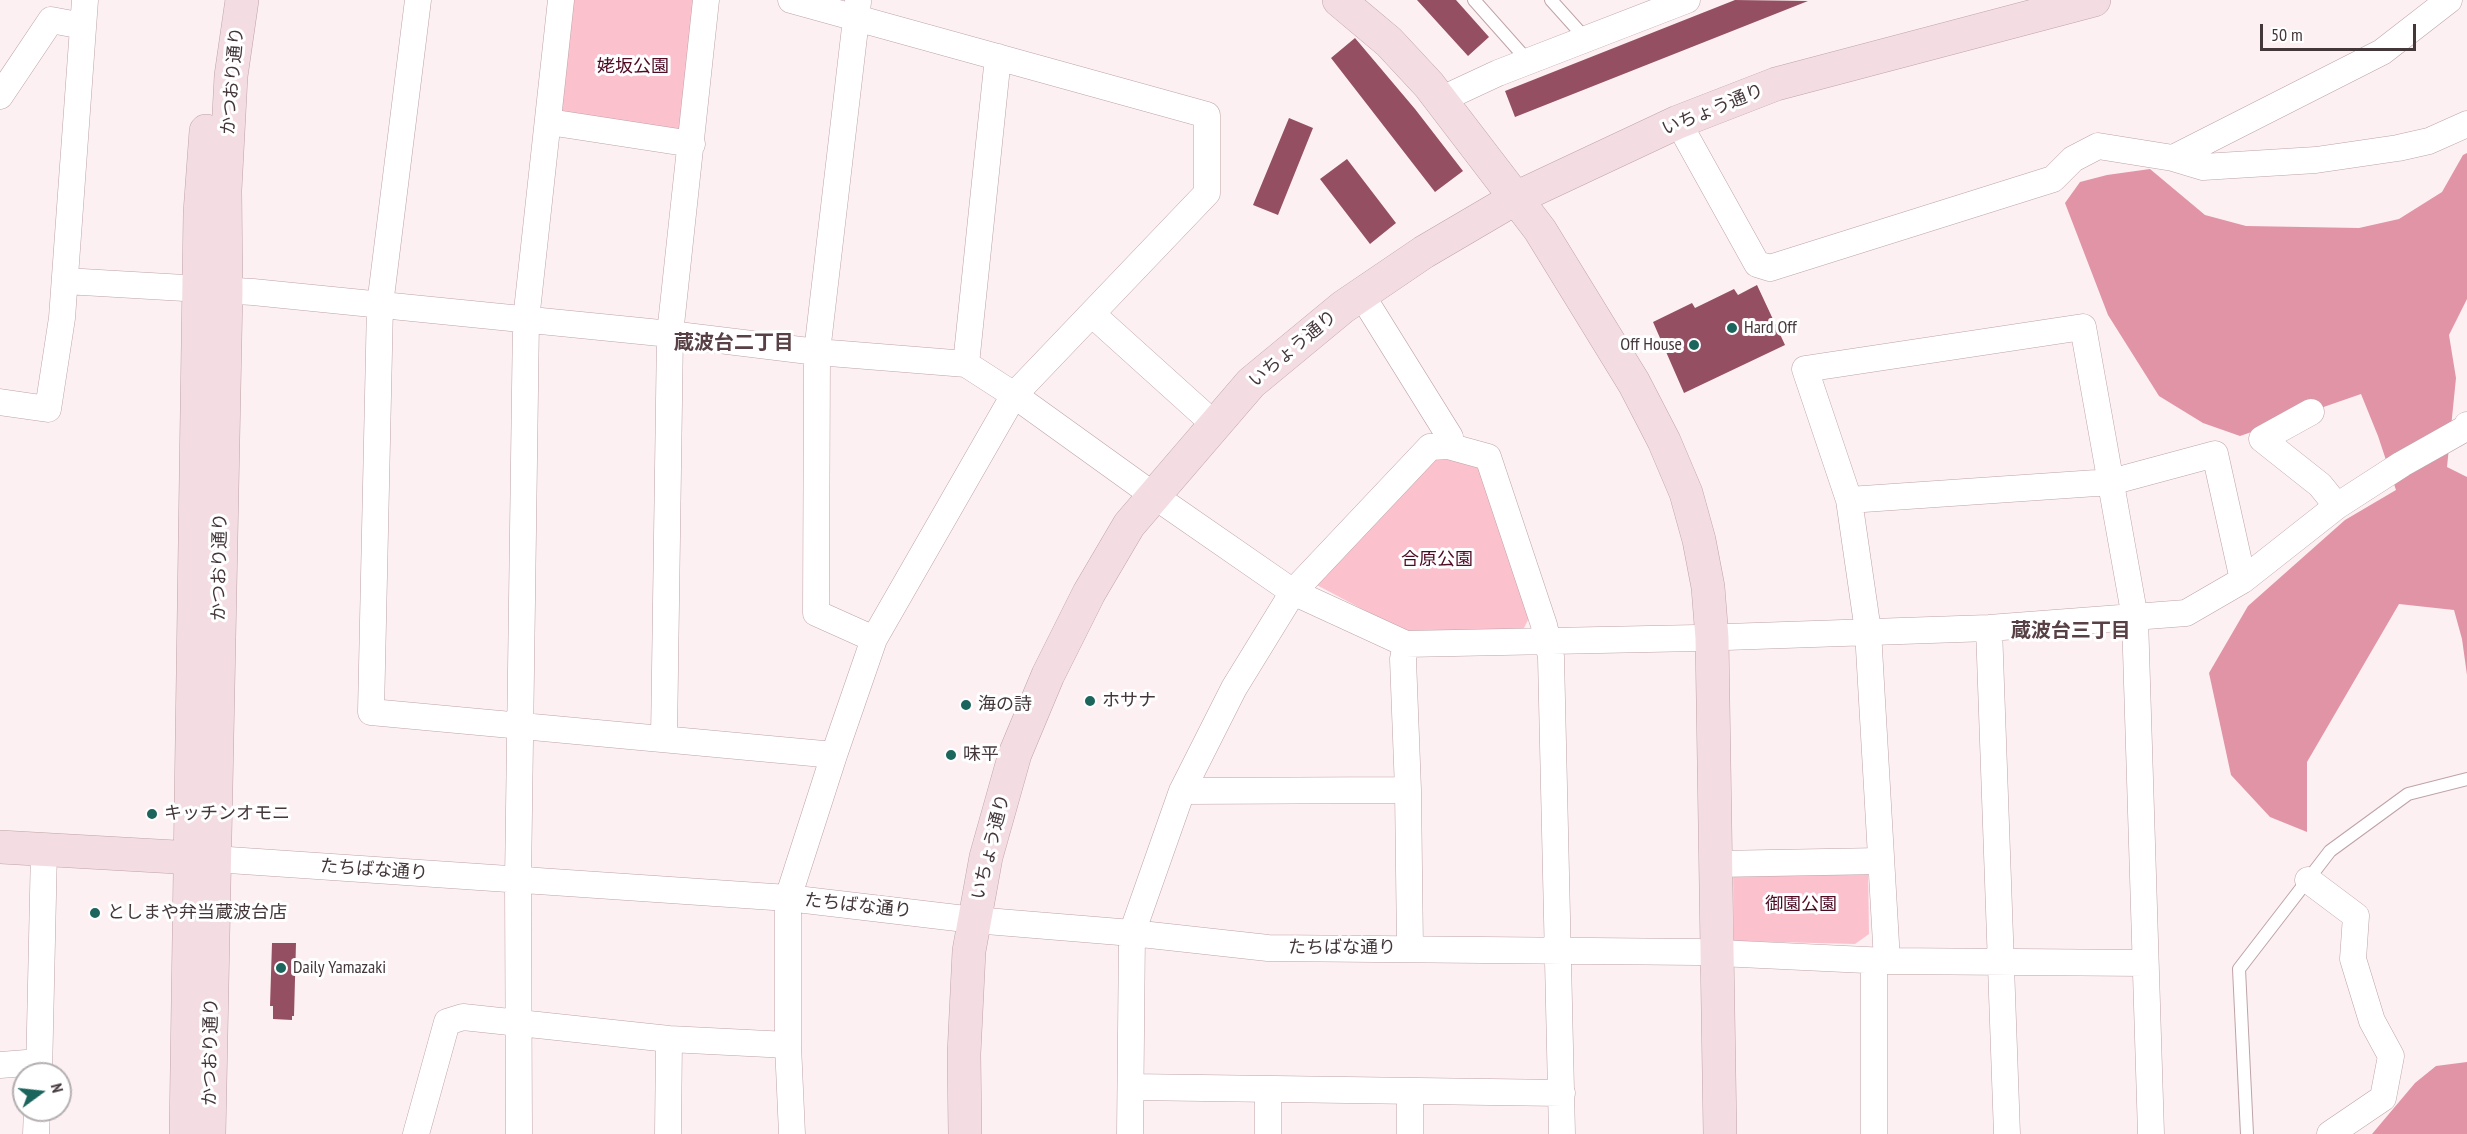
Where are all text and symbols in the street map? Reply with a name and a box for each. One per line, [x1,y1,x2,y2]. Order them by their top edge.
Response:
scale bar [2263,12,2419,50]
text: 50 m [2271,23,2303,46]
street label: かつおり通り [218,26,248,136]
park label: 姥坂公園 [597,56,669,78]
street label: いちょう通り [1659,80,1767,140]
street label: いちょう通り [1245,306,1341,392]
place label: Hard Off [1744,317,1797,339]
marker: Hard Off [1725,321,1739,335]
district label: 蔵波台二丁目 [674,331,794,355]
place label: Off House [1620,334,1682,356]
marker: Off House [1687,338,1701,352]
street label: かつおり通り [208,513,232,621]
park label: 合原公園 [1401,549,1473,571]
district label: 蔵波台三丁目 [2011,619,2131,643]
place label: ホサナ [1102,690,1156,712]
place label: 海の詩 [978,694,1032,716]
marker: ホサナ [1083,694,1097,708]
marker: 海の詩 [959,698,973,712]
place label: 味平 [963,744,999,766]
marker: 味平 [944,748,958,762]
street label: いちょう通り [967,792,1015,902]
place label: キッチンオモニ [164,803,290,825]
marker: キッチンオモニ [145,807,159,821]
street label: たちばな通り [319,855,429,885]
street label: たちばな通り [803,890,913,922]
park label: 御園公園 [1765,894,1837,916]
place label: としまや弁当蔵波台店 [107,902,287,924]
marker: としまや弁当蔵波台店 [88,906,102,920]
street label: たちばな通り [1288,937,1396,959]
place label: Daily Yamazaki [293,957,386,979]
marker: Daily Yamazaki [274,961,288,975]
street label: かつおり通り [199,998,223,1106]
north arrow [12,1062,72,1122]
text: N [47,1081,68,1095]

